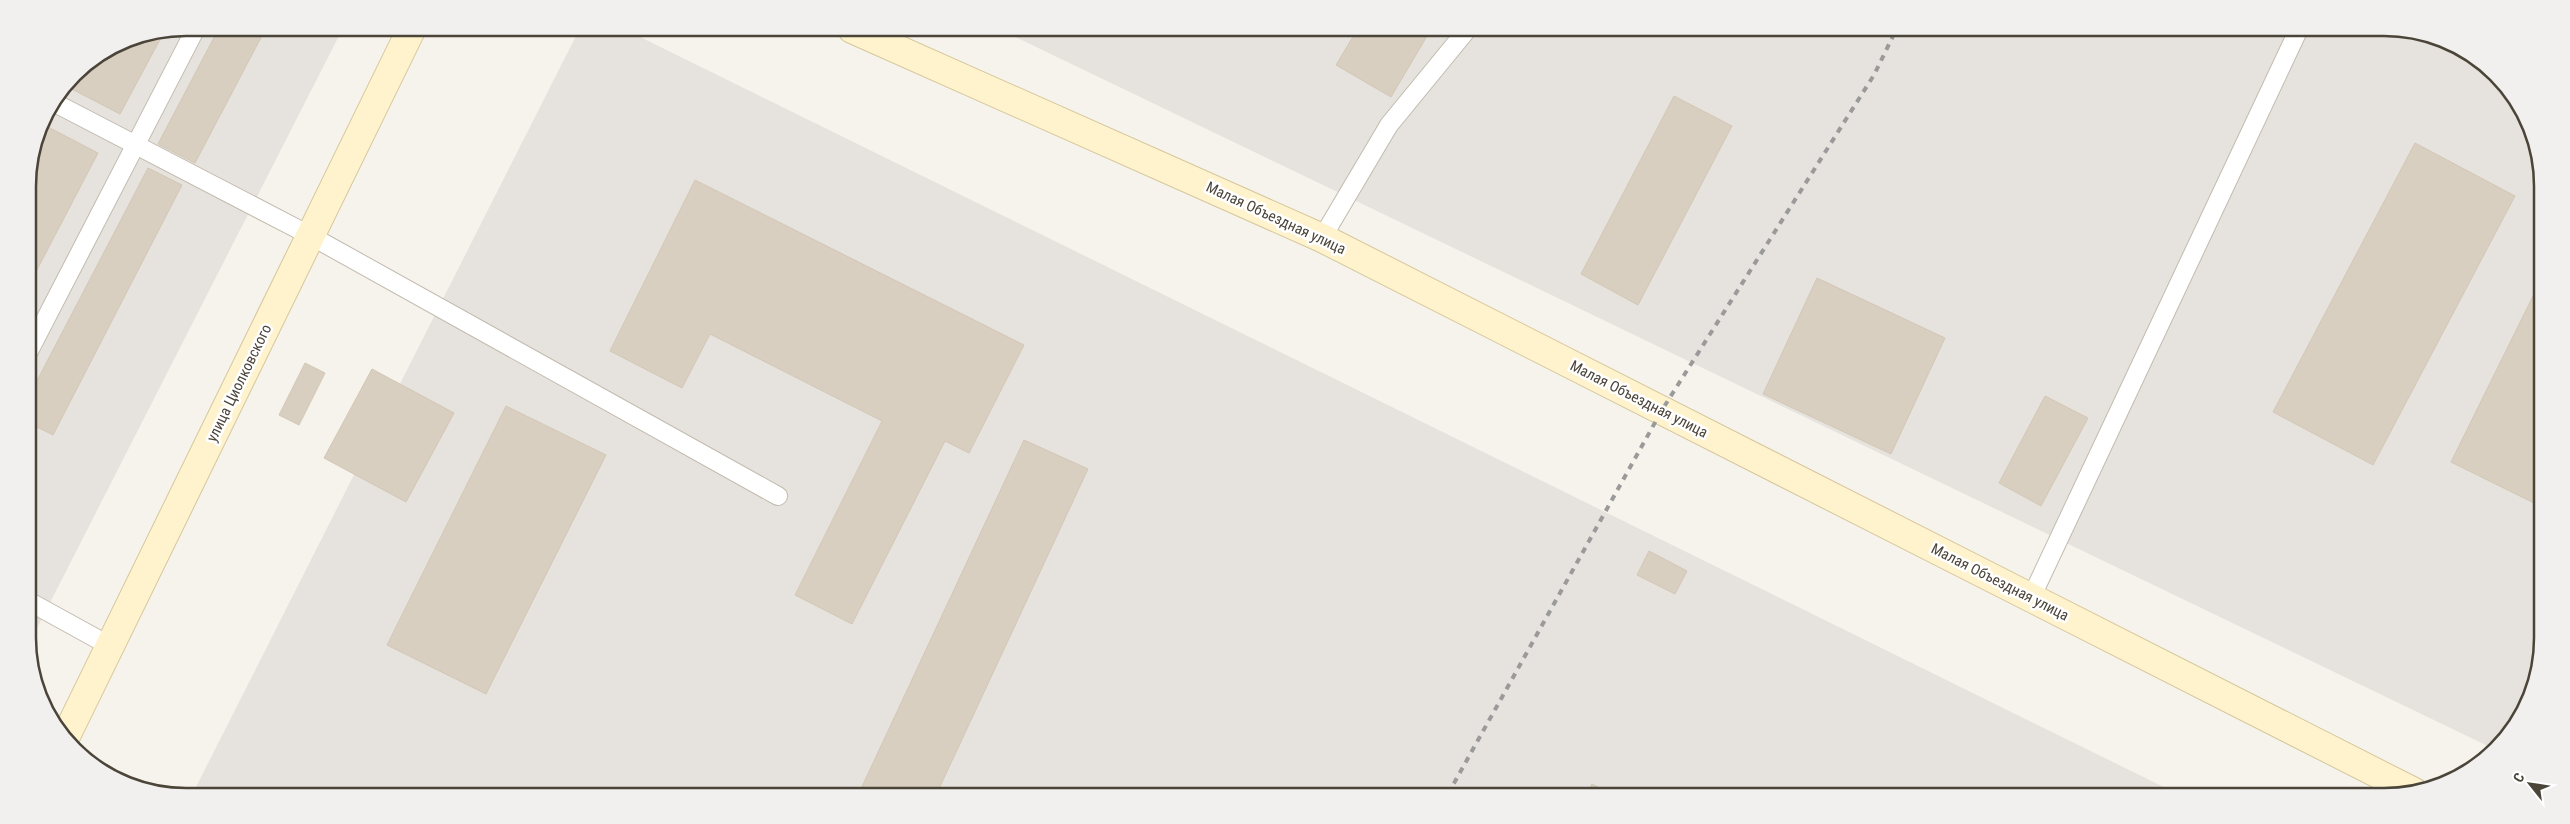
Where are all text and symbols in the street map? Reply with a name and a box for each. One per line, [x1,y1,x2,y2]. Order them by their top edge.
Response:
street label: Малая Объездная улица [1203,178,1349,258]
street label: улица Циолковского [203,321,275,445]
street label: Малая Объездная улица [1567,356,1711,442]
street label: Малая Объездная улица [1928,539,2072,625]
north arrow [2505,759,2555,809]
text: С [2510,770,2528,785]

